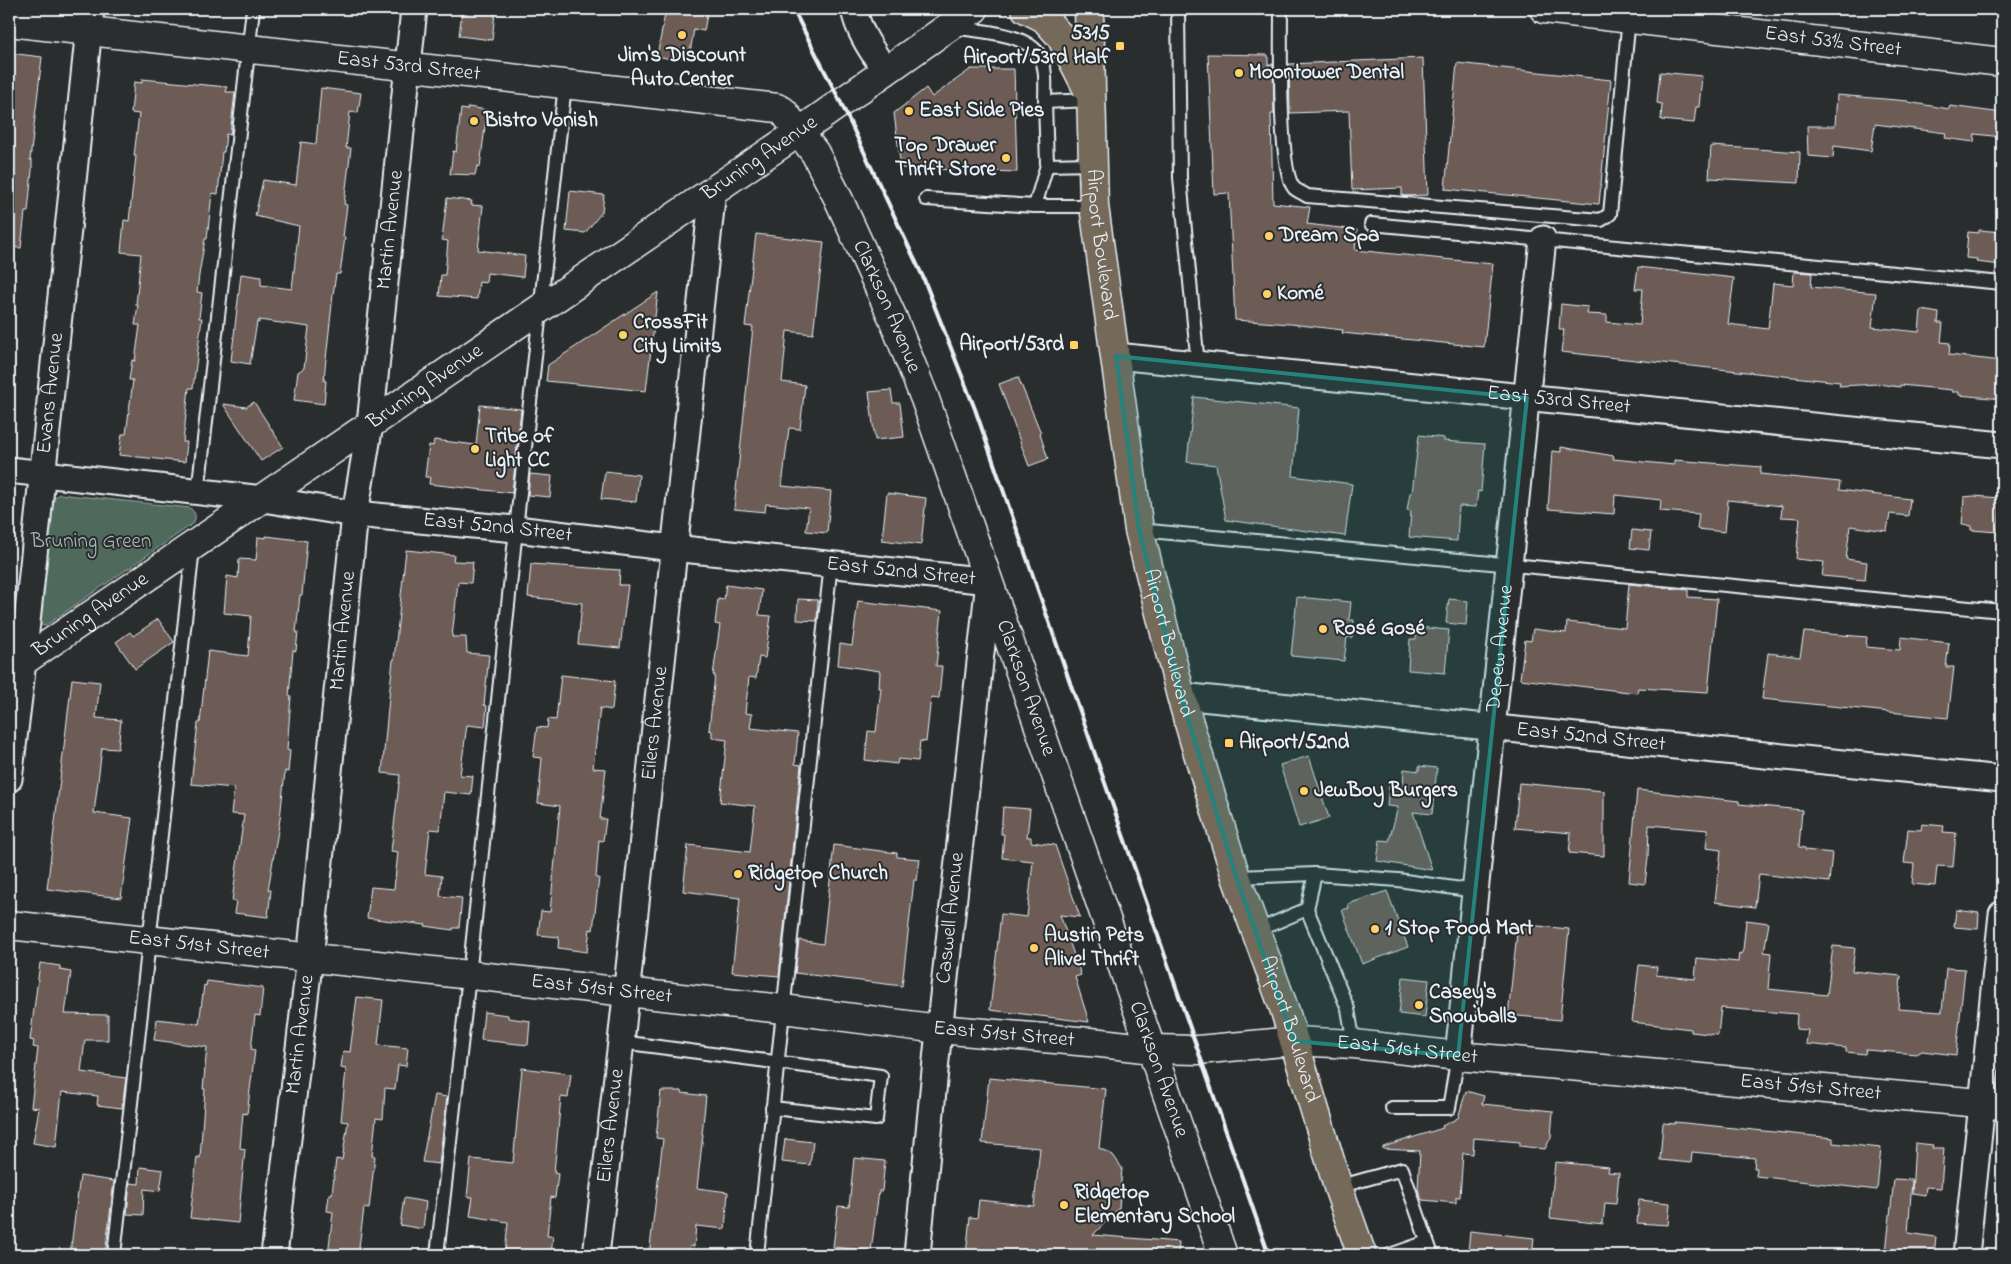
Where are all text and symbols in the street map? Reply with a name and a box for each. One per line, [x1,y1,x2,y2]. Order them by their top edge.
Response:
place label: 5315 Airport/53rd Half [963,19,1111,73]
street label: East 53½ Street [1763,19,1903,65]
marker: Jim's Discount Auto Center [676,29,688,41]
marker: 5315 Airport/53rd Half [1114,40,1126,52]
place label: Jim's Discount Auto Center [618,41,747,95]
street label: East 53rd Street [335,44,482,90]
place label: Moontower Dental [1249,58,1404,88]
marker: Moontower Dental [1233,67,1245,79]
place label: East Side Pies [919,96,1045,126]
marker: East Side Pies [903,105,915,117]
place label: Bistro Vonish [483,106,598,136]
street label: Bruning Avenue [695,108,824,210]
marker: Bistro Vonish [468,115,480,127]
place label: Top Drawer Thrift Store [894,131,997,185]
marker: Top Drawer Thrift Store [1000,152,1012,164]
street label: Martin Avenue [369,168,412,291]
street label: Airport Boulevard [1078,168,1125,322]
place label: Dream Spa [1278,221,1379,251]
marker: Dream Spa [1263,230,1275,242]
street label: Clarkson Avenue [844,235,928,378]
place label: Komé [1277,279,1324,309]
marker: Komé [1261,288,1273,300]
place label: CrossFit City Limits [633,308,722,364]
marker: CrossFit City Limits [617,329,629,341]
place label: Airport/53rd [959,330,1064,360]
street label: Evans Avenue [30,331,72,455]
street label: Bruning Avenue [360,336,490,438]
marker: Airport/53rd [1068,339,1080,351]
street label: East 53rd Street [1485,378,1632,423]
place label: Tribe of Light CC [485,422,555,478]
marker: Tribe of Light CC [469,443,481,455]
street label: East 52nd Street [421,505,574,551]
park label: Bruning Green [30,527,151,559]
street label: East 52nd Street [825,549,977,595]
street label: Bruning Avenue [26,565,155,666]
street label: Airport Boulevard [1134,566,1202,721]
street label: Martin Avenue [322,569,364,692]
street label: Depew Avenue [1479,583,1522,714]
place label: Rosé Gosé [1333,614,1426,644]
street label: Clarkson Avenue [988,616,1063,761]
marker: Rosé Gosé [1317,623,1329,635]
street label: Eilers Avenue [634,664,677,782]
street label: East 52nd Street [1515,715,1667,760]
place label: Airport/52nd [1239,728,1349,758]
marker: Airport/52nd [1223,737,1235,749]
place label: JewBoy Burgers [1314,776,1458,808]
marker: JewBoy Burgers [1298,785,1310,797]
street label: Caswell Avenue [929,850,973,985]
place label: Ridgetop Church [748,859,888,891]
marker: Ridgetop Church [732,868,744,880]
place label: 1 Stop Food Mart [1385,914,1534,944]
place label: Austin Pets Alive! Thrift [1044,921,1144,975]
street label: East 51st Street [127,923,271,968]
marker: 1 Stop Food Mart [1369,923,1381,935]
marker: Austin Pets Alive! Thrift [1028,942,1040,954]
street label: Airport Boulevard [1251,952,1327,1106]
street label: East 51st Street [529,967,674,1012]
street label: Martin Avenue [279,973,323,1096]
place label: Casey's Snowballs [1429,978,1518,1032]
street label: Clarkson Avenue [1121,998,1196,1142]
marker: Casey's Snowballs [1413,999,1425,1011]
street label: East 51st Street [932,1014,1076,1056]
street label: East 51st Street [1336,1028,1479,1073]
street label: East 51st Street [1739,1066,1883,1109]
street label: Eilers Avenue [590,1067,633,1185]
place label: Ridgetop Elementary School [1074,1178,1236,1234]
marker: Ridgetop Elementary School [1058,1199,1070,1211]

